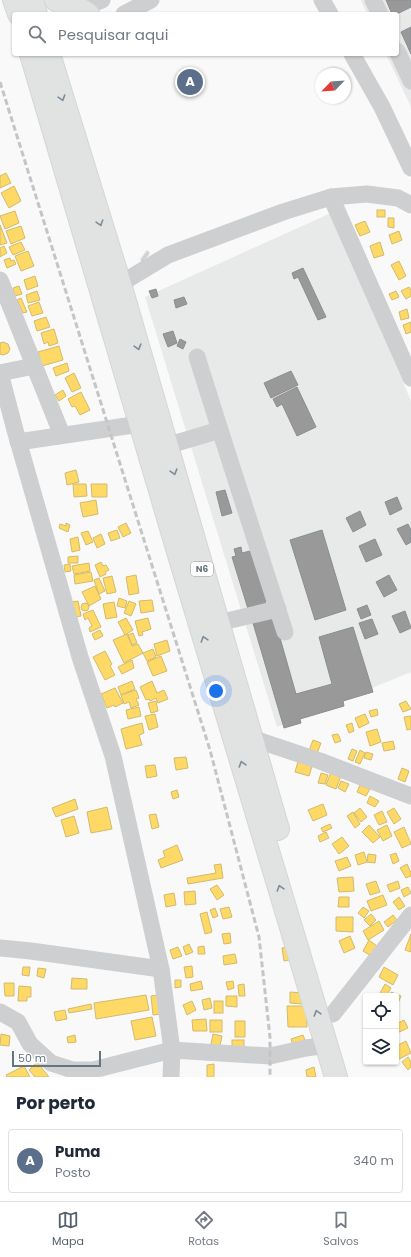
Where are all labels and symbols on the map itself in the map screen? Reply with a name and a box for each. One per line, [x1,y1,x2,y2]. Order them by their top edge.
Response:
pin: A [177,67,203,97]
north arrow [315,68,351,104]
one-way arrow [57,95,66,102]
one-way arrow [95,219,104,226]
one-way arrow [133,343,142,350]
one-way arrow [169,468,178,475]
road number: N6 [191,562,213,576]
one-way arrow [200,636,209,643]
your location [206,681,226,701]
one-way arrow [238,760,247,767]
one-way arrow [276,885,285,892]
one-way arrow [313,1009,322,1016]
scale bar [12,1049,101,1068]

